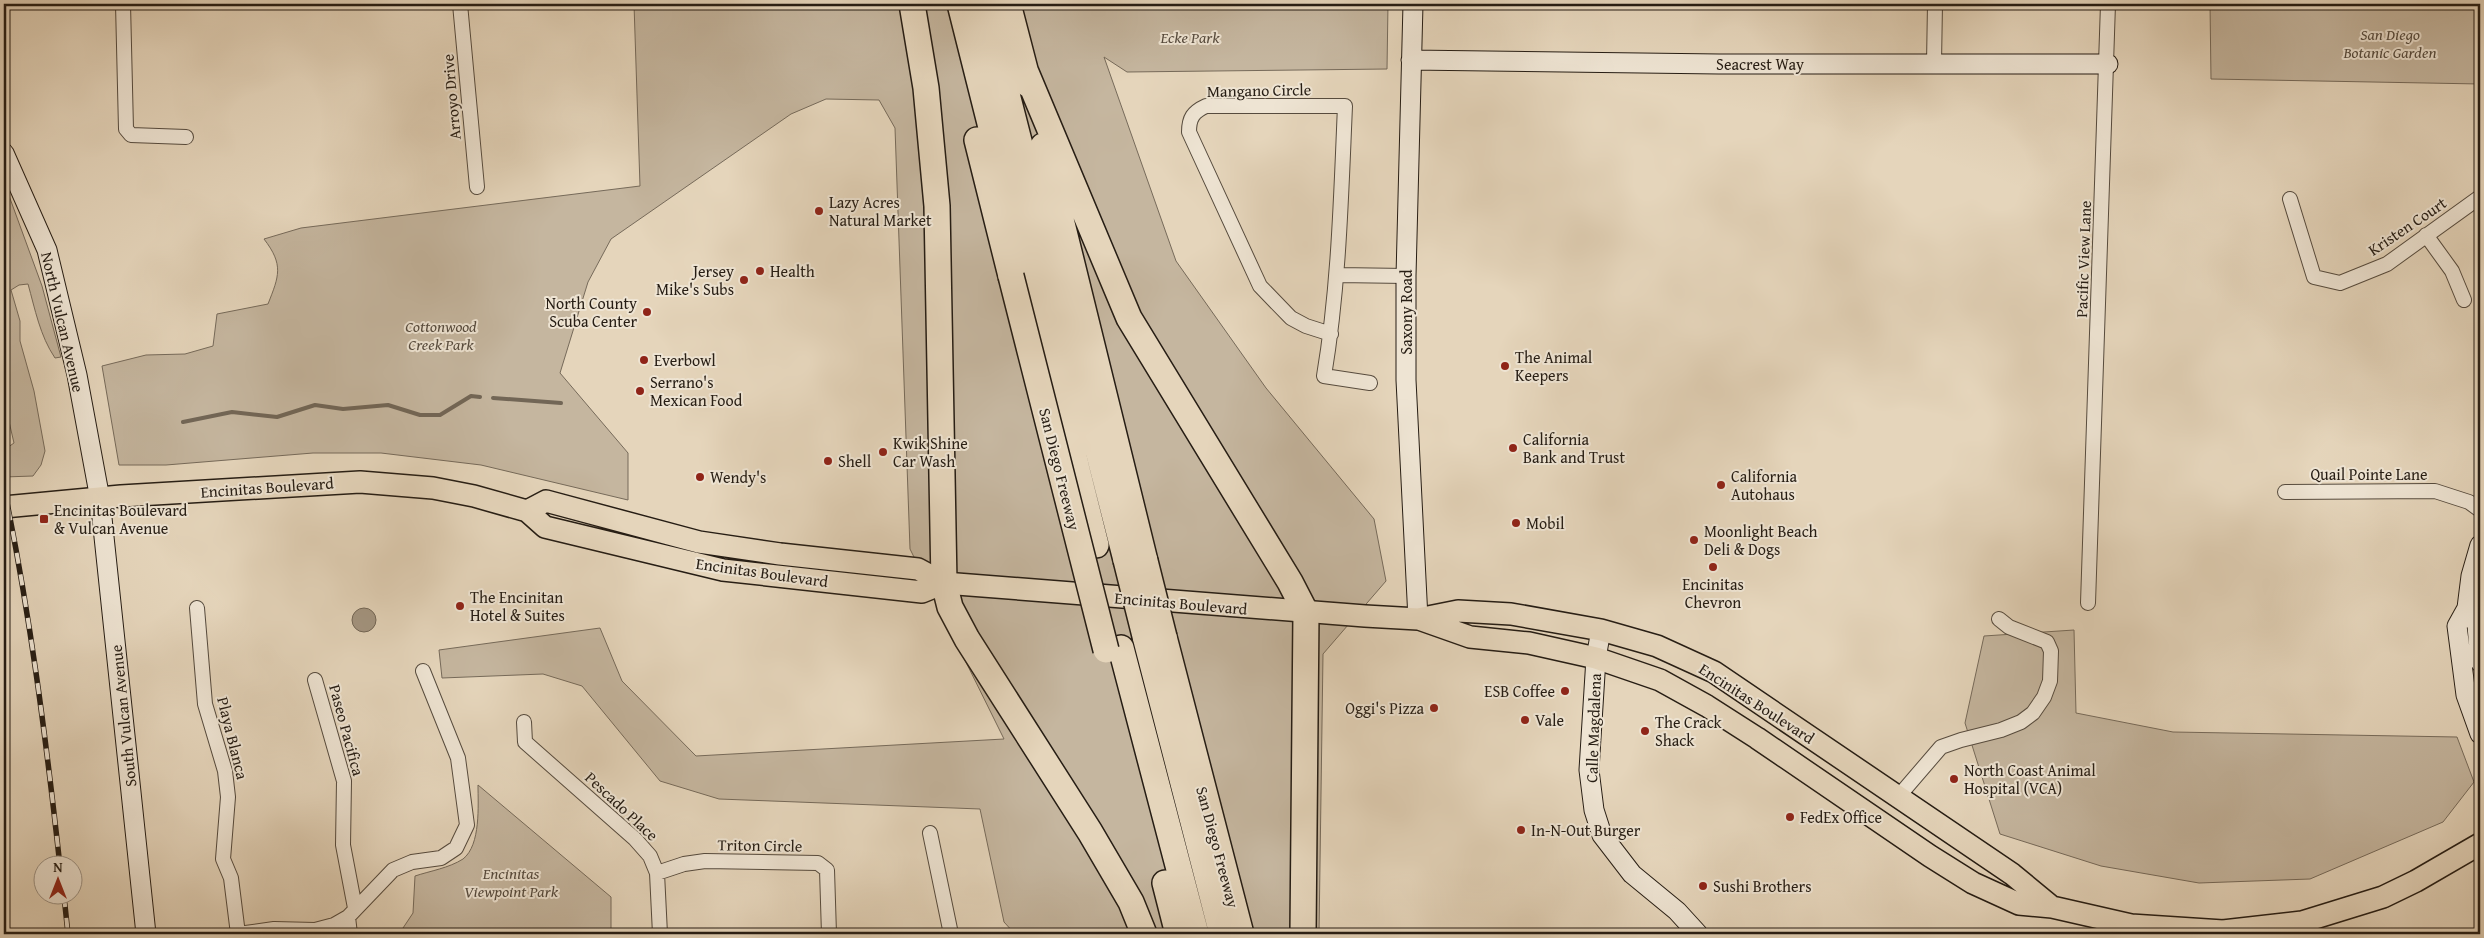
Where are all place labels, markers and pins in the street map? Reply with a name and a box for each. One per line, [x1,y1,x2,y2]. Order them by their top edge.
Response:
place label: Lazy Acres Natural Market [829,190,932,232]
marker: Lazy Acres Natural Market [813,205,825,217]
place label: Jersey Mike's Subs [656,259,734,301]
place label: Health [770,259,815,283]
marker: Health [754,265,766,277]
marker: Jersey Mike's Subs [738,274,750,286]
place label: North County Scuba Center [546,291,637,333]
marker: North County Scuba Center [641,306,653,318]
place label: The Animal Keepers [1515,345,1593,387]
place label: Everbowl [654,348,716,372]
marker: Everbowl [638,354,650,366]
marker: The Animal Keepers [1499,360,1511,372]
place label: Serrano's Mexican Food [650,370,743,412]
marker: Serrano's Mexican Food [634,385,646,397]
place label: California Bank and Trust [1523,427,1625,469]
place label: Kwik Shine Car Wash [893,431,968,473]
marker: California Bank and Trust [1507,442,1519,454]
marker: Kwik Shine Car Wash [877,446,889,458]
place label: Shell [838,449,872,473]
marker: Shell [822,455,834,467]
place label: California Autohaus [1731,464,1798,506]
place label: Wendy's [710,465,766,489]
marker: Wendy's [694,471,706,483]
marker: California Autohaus [1715,479,1727,491]
place label: Encinitas Boulevard & Vulcan Avenue [54,498,188,540]
place label: Mobil [1526,511,1565,535]
marker: Encinitas Boulevard & Vulcan Avenue [38,513,50,525]
marker: Mobil [1510,517,1522,529]
place label: Moonlight Beach Deli & Dogs [1704,519,1818,561]
marker: Moonlight Beach Deli & Dogs [1688,534,1700,546]
marker: Encinitas Chevron [1707,561,1719,573]
place label: Encinitas Chevron [1682,572,1744,614]
place label: The Encinitan Hotel & Suites [470,585,565,627]
marker: The Encinitan Hotel & Suites [454,600,466,612]
place label: ESB Coffee [1484,679,1555,703]
marker: ESB Coffee [1559,685,1571,697]
place label: Oggi's Pizza [1345,696,1424,720]
marker: Oggi's Pizza [1428,702,1440,714]
place label: Vale [1535,708,1564,732]
place label: The Crack Shack [1655,710,1723,752]
marker: Vale [1519,714,1531,726]
marker: The Crack Shack [1639,725,1651,737]
place label: North Coast Animal Hospital (VCA) [1964,758,2096,800]
marker: North Coast Animal Hospital (VCA) [1948,773,1960,785]
place label: FedEx Office [1800,805,1882,829]
marker: FedEx Office [1784,811,1796,823]
place label: In-N-Out Burger [1531,818,1641,842]
marker: In-N-Out Burger [1515,824,1527,836]
place label: Sushi Brothers [1713,874,1812,898]
marker: Sushi Brothers [1697,880,1709,892]

